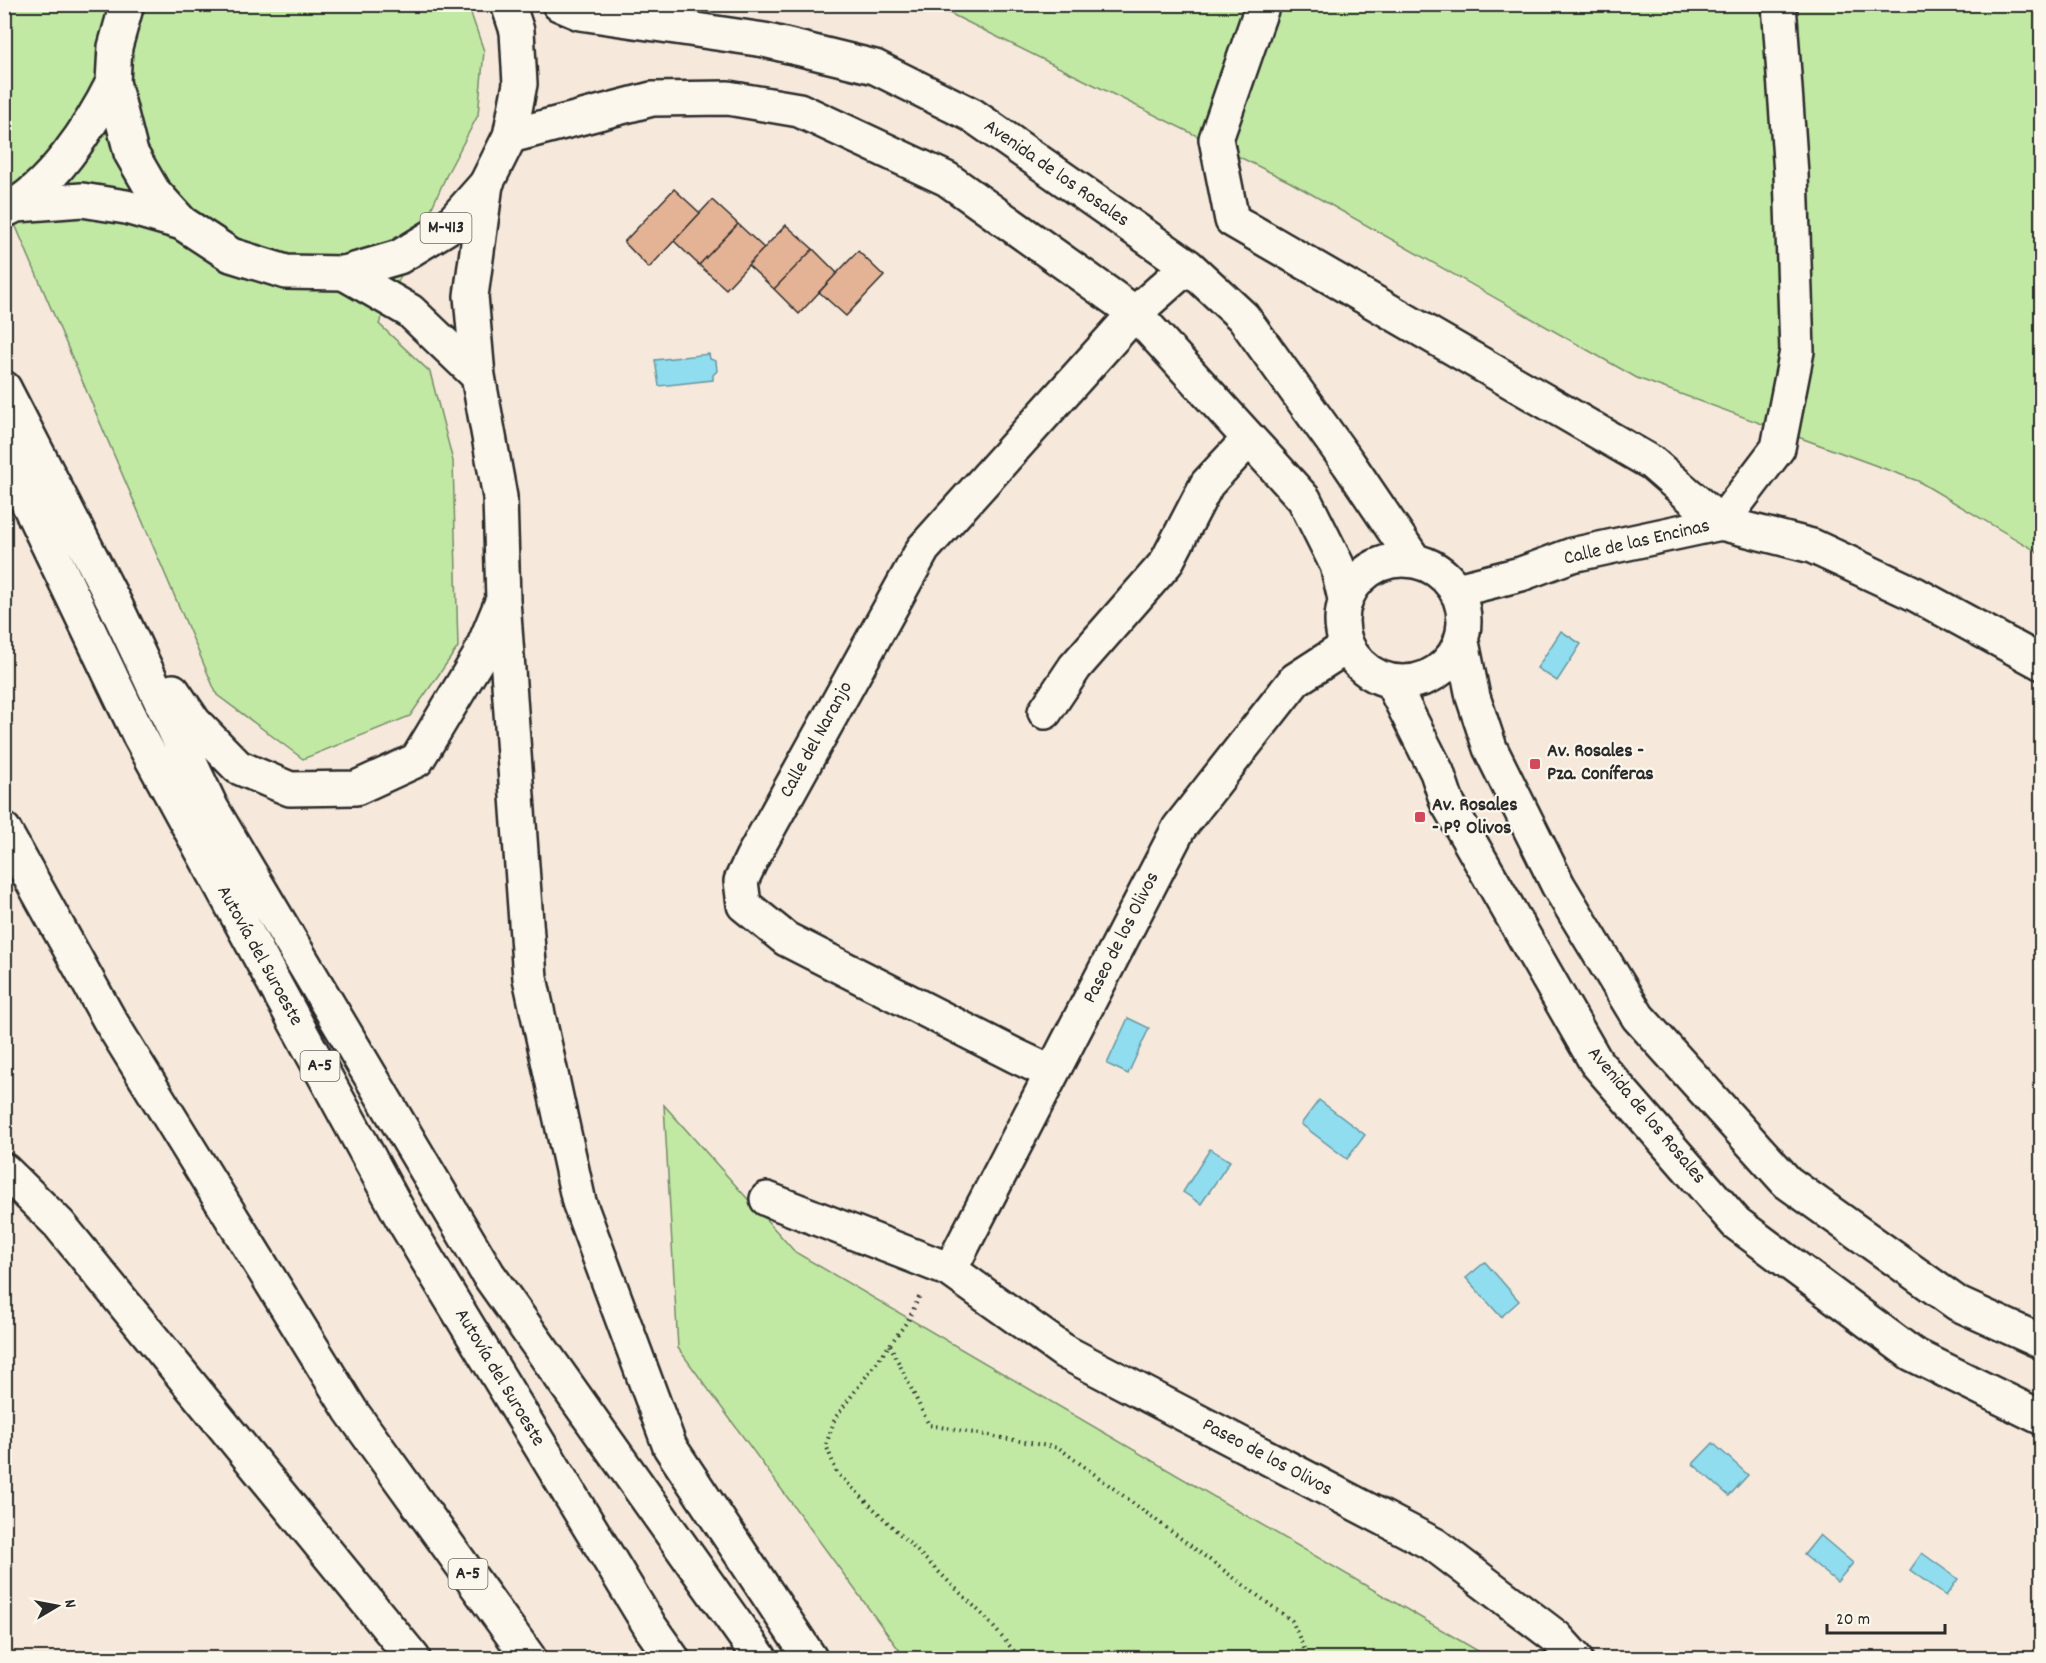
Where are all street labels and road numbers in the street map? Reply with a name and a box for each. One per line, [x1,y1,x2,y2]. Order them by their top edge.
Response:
street label: Avenida de los Rosales [977,113,1135,235]
road number: M-413 [420,213,472,243]
street label: Calle de las Encinas [1561,513,1713,573]
street label: Calle del Naranjo [773,677,861,803]
street label: Paseo de los Olivos [1077,867,1167,1009]
street label: Autovía del Suroeste [209,881,309,1031]
street label: Avenida de los Rosales [1580,1041,1712,1191]
road number: A-5 [300,1051,340,1081]
street label: Autovía del Suroeste [447,1304,551,1452]
street label: Paseo de los Olivos [1197,1412,1337,1504]
road number: A-5 [448,1559,488,1589]

